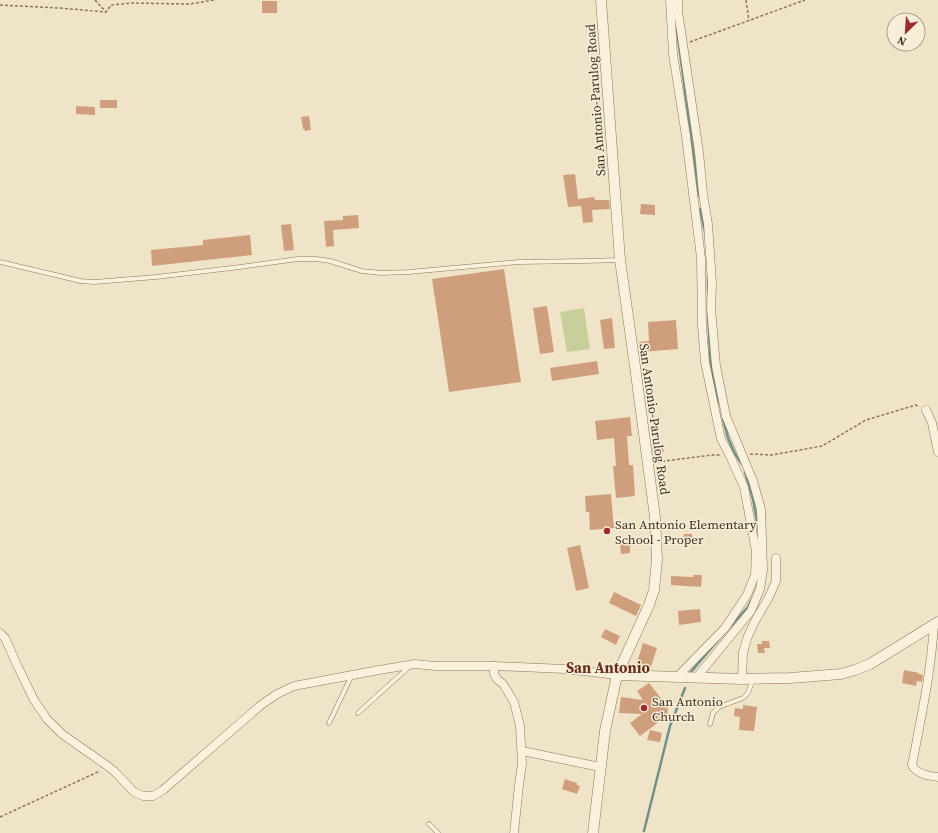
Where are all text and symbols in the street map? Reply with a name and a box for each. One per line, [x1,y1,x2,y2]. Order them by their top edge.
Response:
north arrow [886,12,926,52]
street label: San Antonio-Parulog Road [582,23,609,177]
text: N [895,32,909,49]
street label: San Antonio-Parulog Road [635,342,674,496]
place label: San Antonio Elementary School - Proper [615,516,757,548]
marker: San Antonio Elementary School - Proper [602,526,612,536]
district label: San Antonio [566,657,651,678]
place label: San Antonio Church [652,693,723,725]
marker: San Antonio Church [639,703,649,713]

